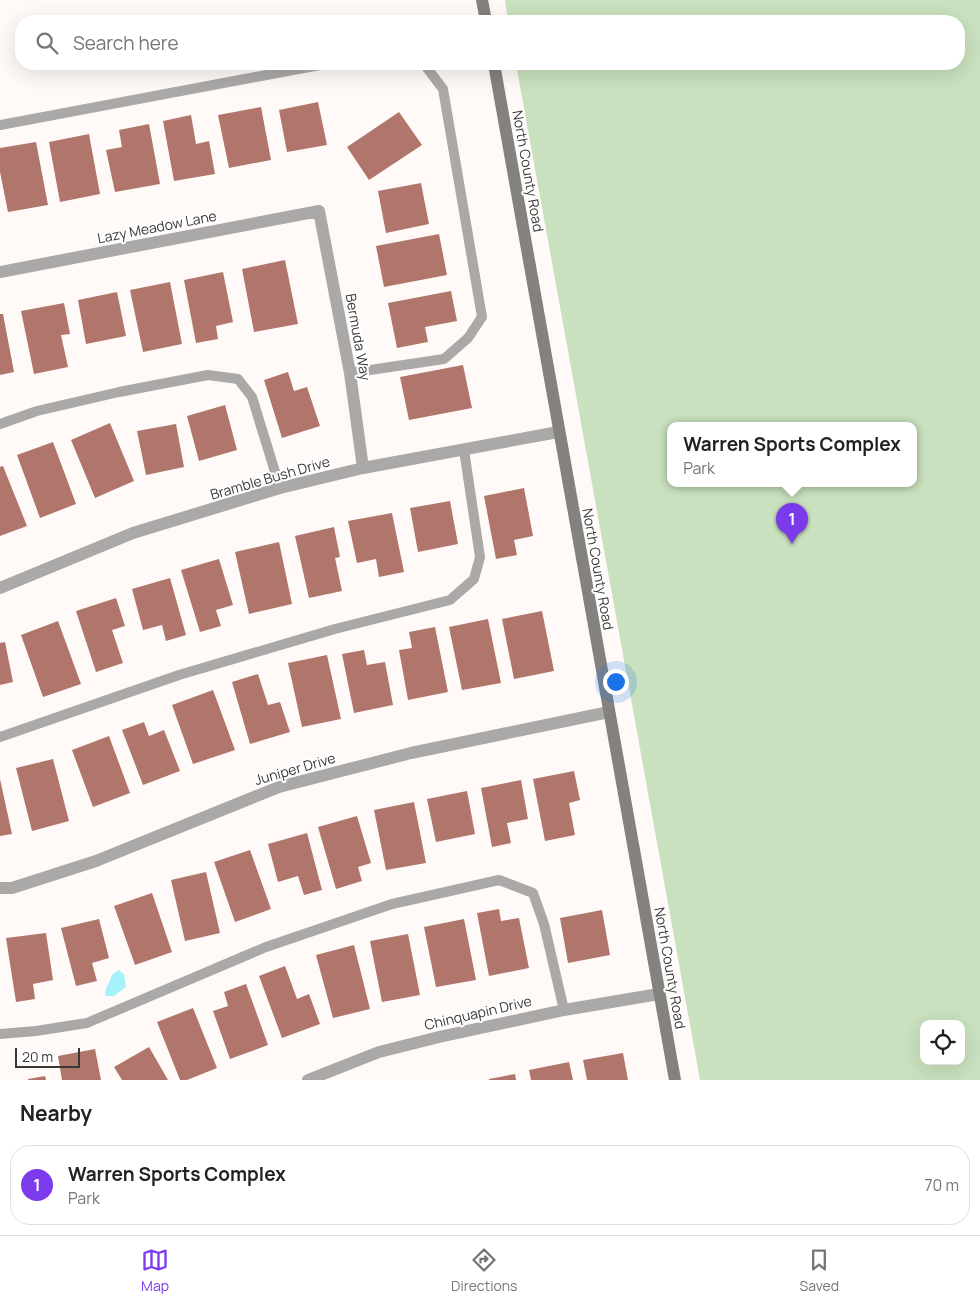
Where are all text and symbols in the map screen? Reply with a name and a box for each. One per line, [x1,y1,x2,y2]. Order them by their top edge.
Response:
search box [15,15,965,70]
icon: search [33,29,61,57]
text: Search here [73,30,179,56]
street label: North County Road [508,109,549,233]
street label: Lazy Meadow Lane [96,206,218,247]
street label: Bermuda Way [341,292,376,383]
popup [667,422,917,487]
text: Warren Sports Complex [683,431,901,457]
street label: Bramble Bush Drive [208,451,332,504]
text: Park [683,457,715,479]
pin: 1 [776,503,808,544]
street label: North County Road [578,507,619,631]
your location [603,669,629,695]
street label: Juniper Drive [252,748,338,789]
street label: North County Road [650,906,691,1030]
street label: Chinquapin Drive [422,991,533,1034]
map controls [920,1020,965,1065]
button: locate [920,1020,965,1065]
scale bar [15,1045,80,1068]
text: 20 m [22,1047,53,1066]
text: Nearby [20,1099,92,1127]
text: Warren Sports Complex [68,1161,286,1187]
text: 1 [33,1174,41,1196]
text: 70 m [924,1174,959,1196]
text: Park [68,1187,100,1209]
tab: Map [141,1246,169,1295]
tab: Directions [451,1246,517,1295]
tab: Saved [800,1246,839,1295]

